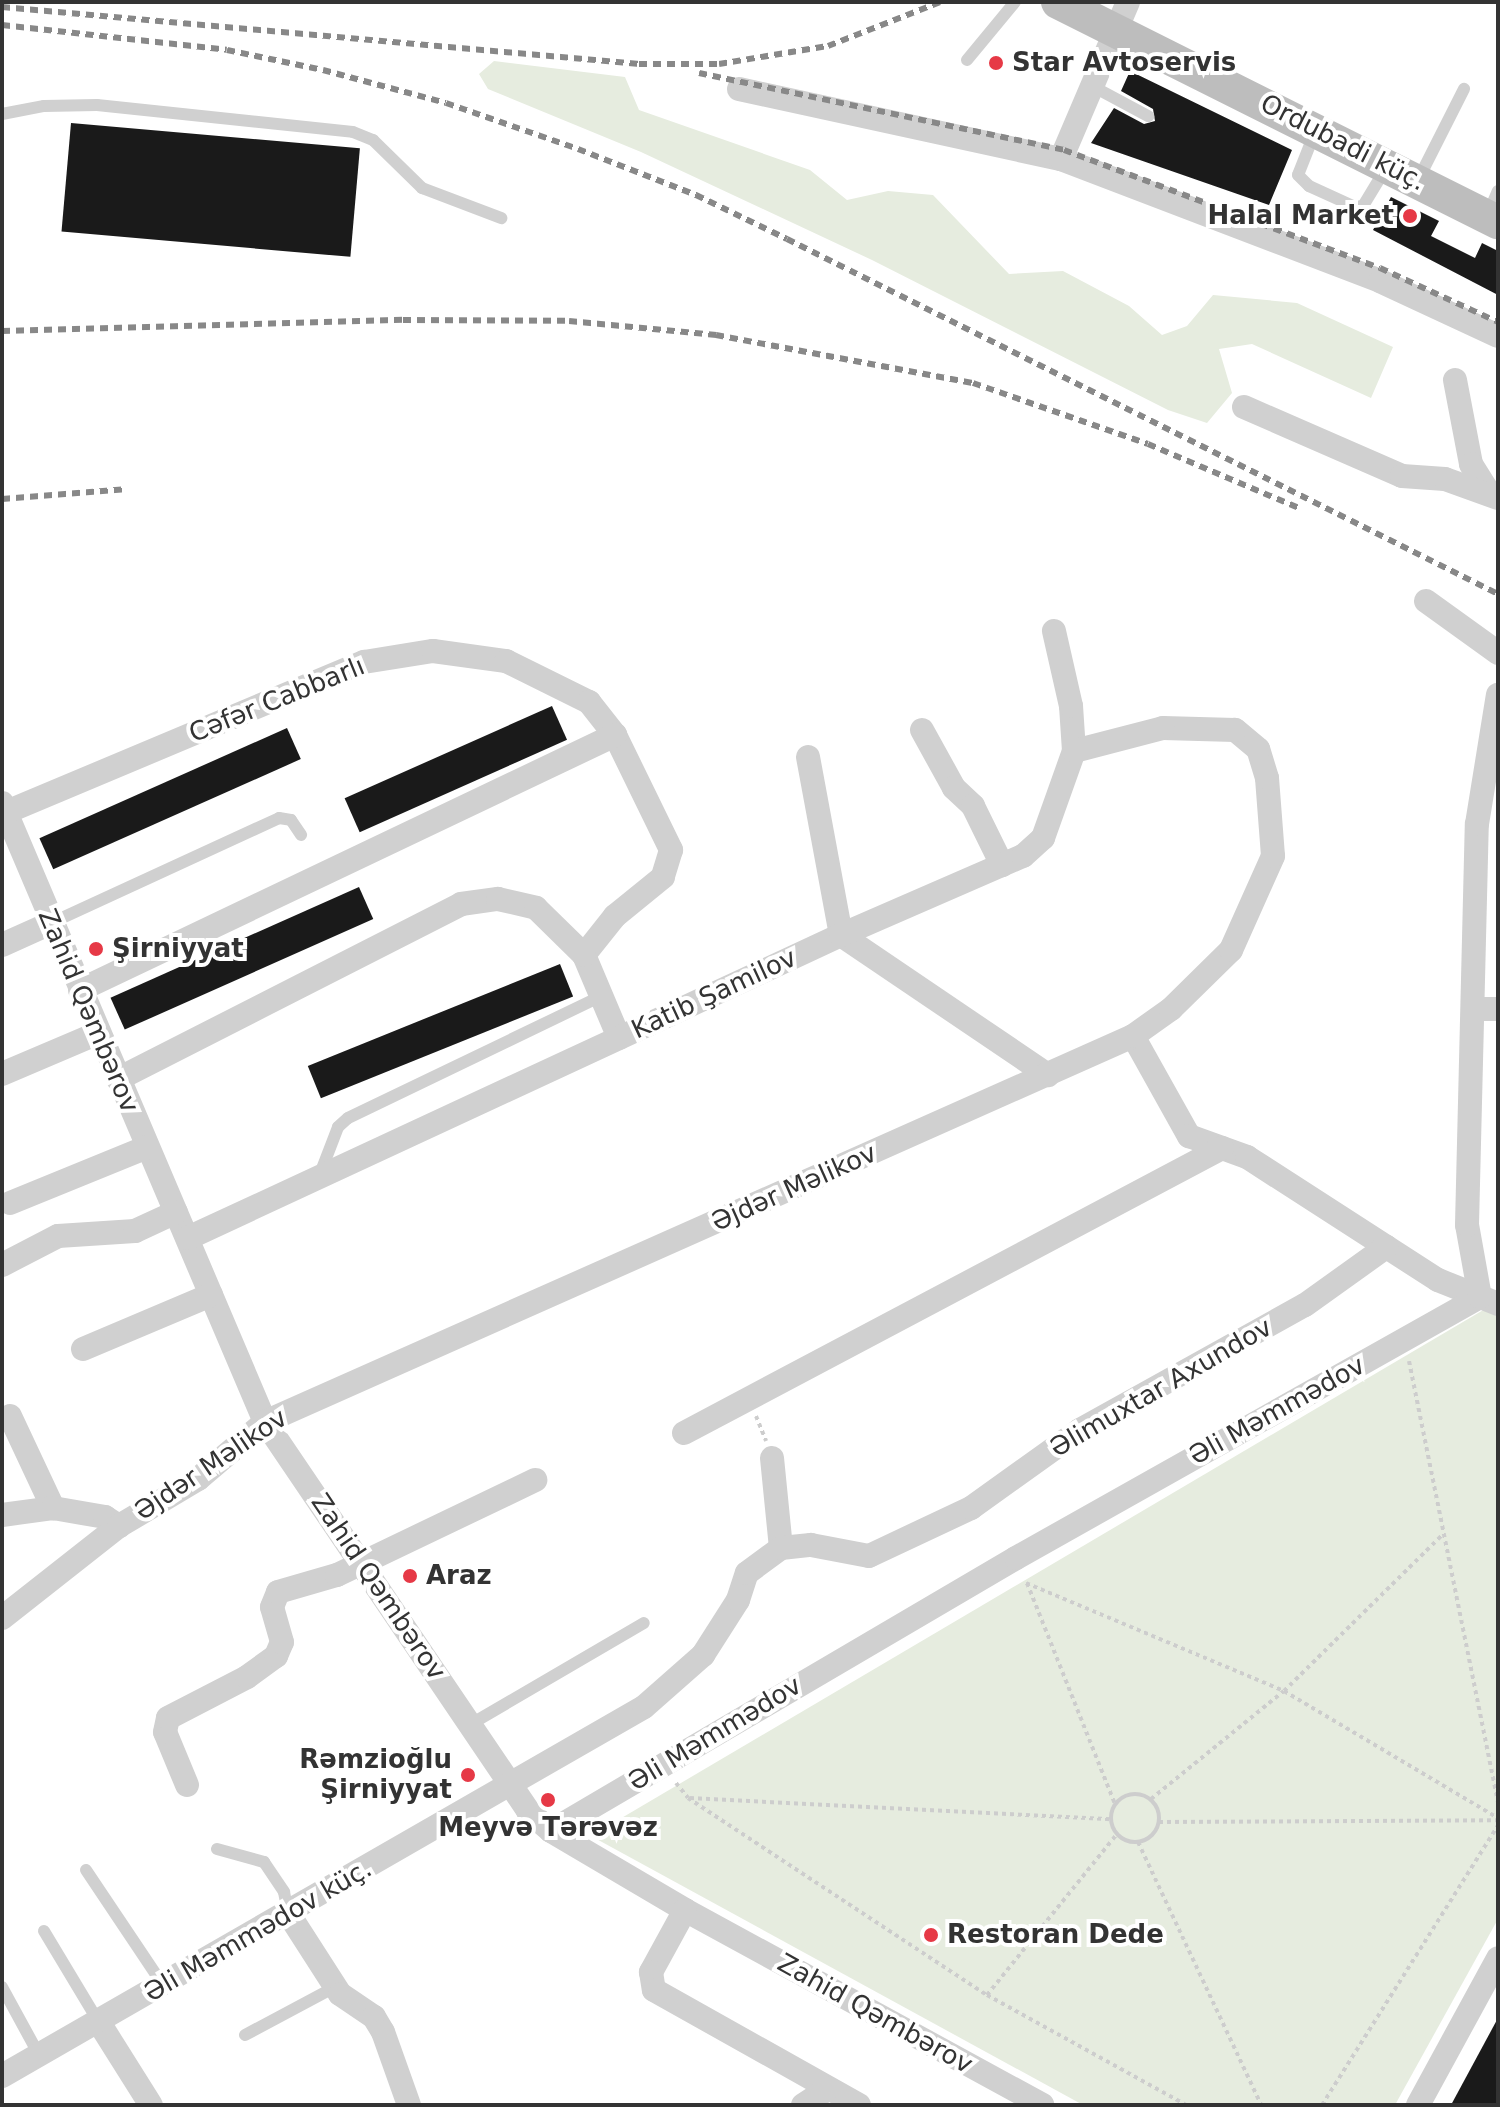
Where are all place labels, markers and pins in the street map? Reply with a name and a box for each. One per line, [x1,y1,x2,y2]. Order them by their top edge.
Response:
place label: Star Avtoservis [1012,47,1236,79]
marker: Star Avtoservis [987,54,1005,72]
place label: Halal Market [1207,200,1394,232]
marker: Halal Market [1401,207,1419,225]
place label: Şirniyyat [112,933,244,965]
marker: Şirniyyat [87,940,105,958]
place label: Araz [426,1560,492,1592]
marker: Araz [401,1567,419,1585]
place label: Rəmzioğlu Şirniyyat [299,1744,452,1806]
marker: Rəmzioğlu Şirniyyat [459,1766,477,1784]
marker: Meyvə Tərəvəz [539,1791,557,1809]
place label: Meyvə Tərəvəz [438,1812,658,1844]
place label: Restoran Dede [947,1919,1164,1951]
marker: Restoran Dede [922,1926,940,1944]

